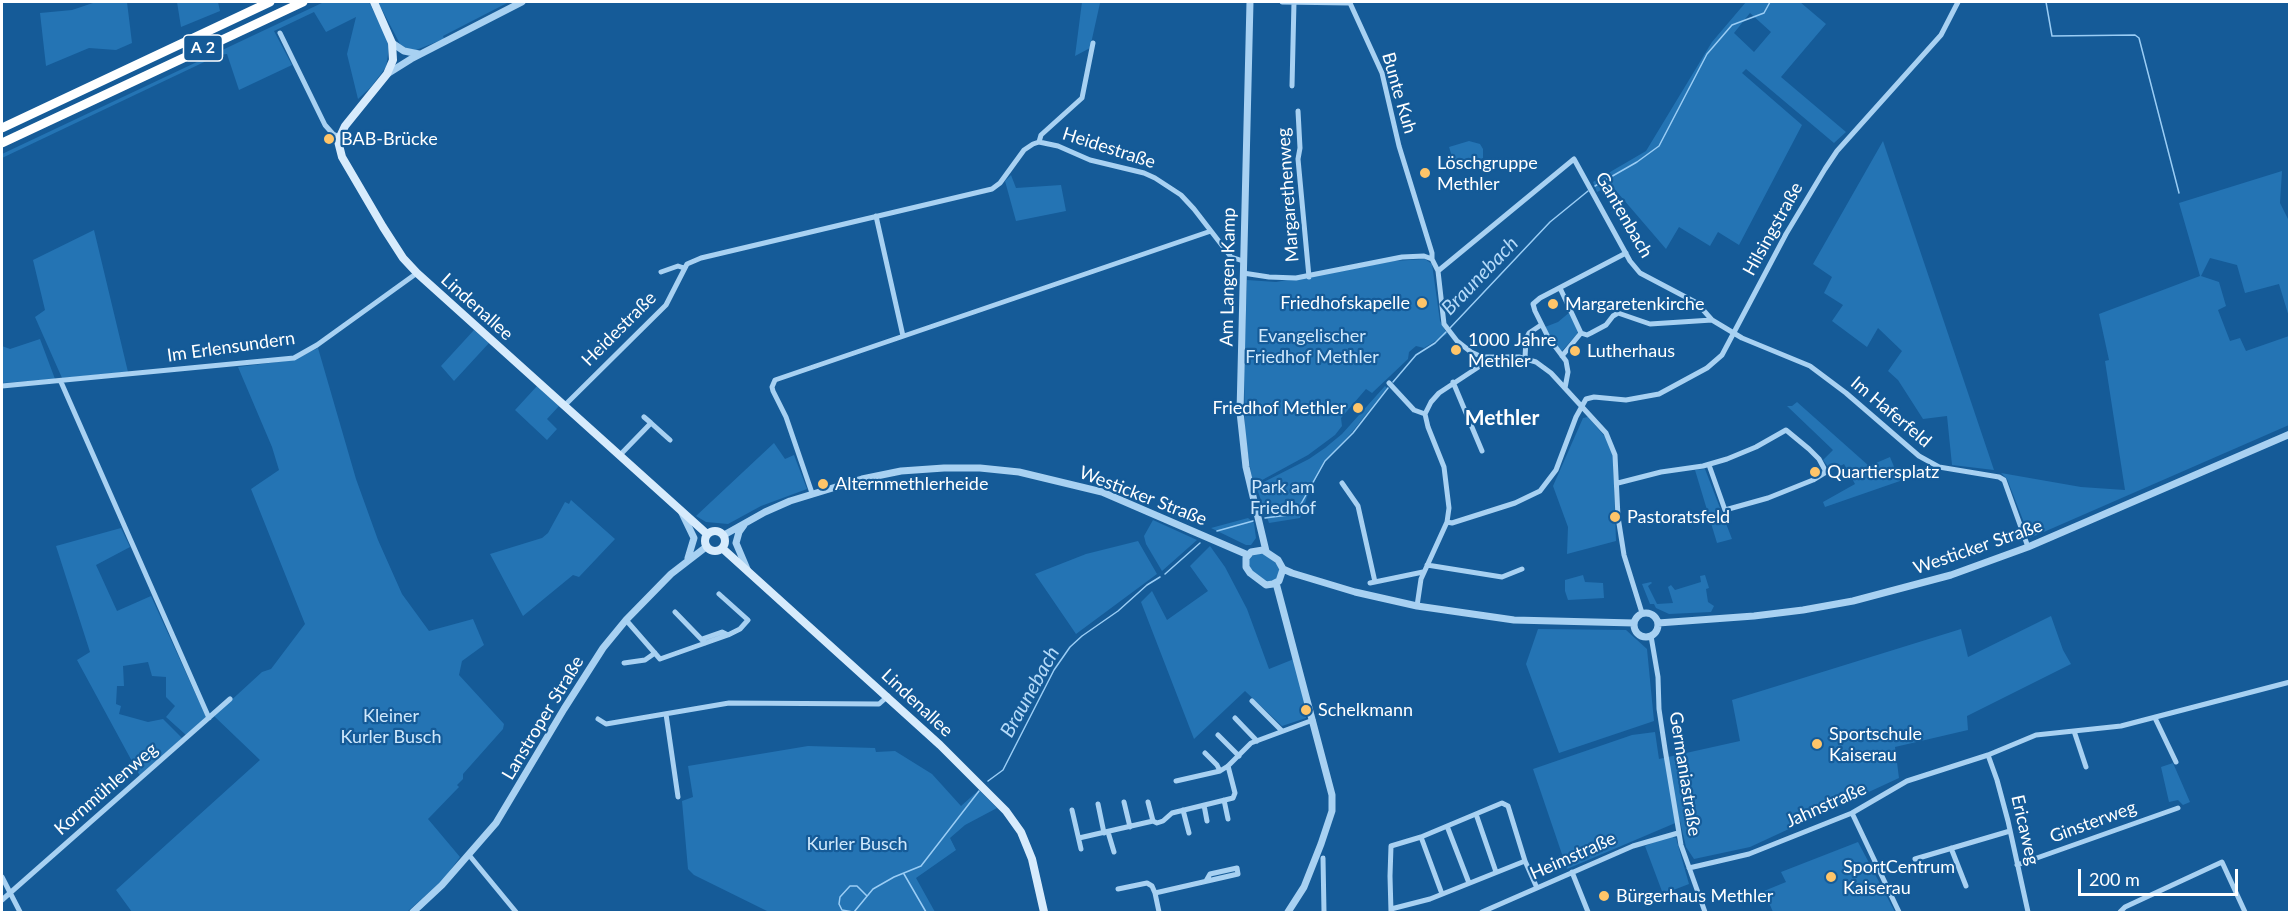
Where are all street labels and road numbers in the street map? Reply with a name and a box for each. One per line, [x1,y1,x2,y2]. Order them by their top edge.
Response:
road number: A 2 [184,35,222,61]
street label: Bunte Kuh [1377,50,1421,136]
street label: Heidestraße [1060,123,1158,173]
street label: Margarethenweg [1273,127,1303,263]
street label: Gantenbach [1591,168,1657,262]
street label: Hilsingstraße [1739,179,1807,279]
street label: Am Langen Kamp [1216,207,1240,347]
street label: Lindenallee [436,269,518,345]
street label: Heidestraße [577,287,661,371]
street label: Im Erlensundern [166,327,296,367]
street label: Im Haferfeld [1846,372,1936,452]
street label: Westicker Straße [1076,462,1210,530]
street label: Westicker Straße [1911,515,2045,579]
street label: Lanstroper Straße [498,652,588,784]
street label: Lindenallee [877,665,957,741]
street label: Germaniastraße [1665,710,1705,838]
street label: Kornmühlenweg [50,738,162,840]
street label: Jahnstraße [1782,778,1870,832]
street label: Ericaweg [2006,793,2044,867]
street label: Ginsterweg [2047,796,2139,848]
street label: Heimstraße [1527,827,1619,885]

